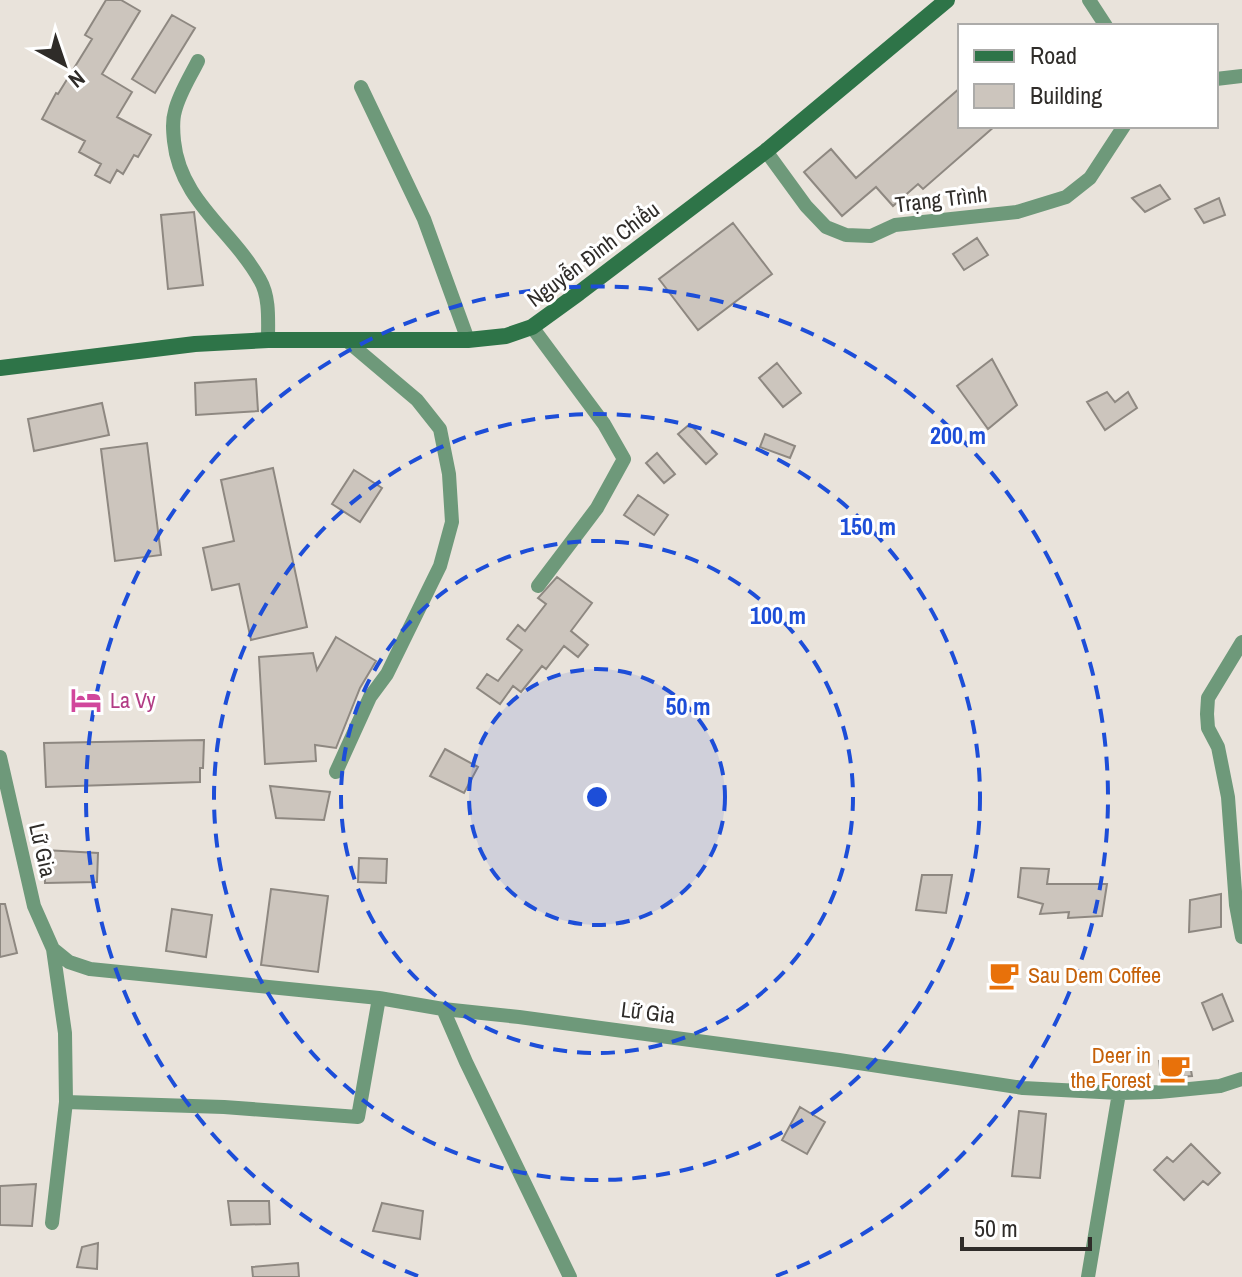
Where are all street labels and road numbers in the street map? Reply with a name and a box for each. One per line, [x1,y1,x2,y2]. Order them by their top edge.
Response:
street label: Trạng Trình [893,178,989,220]
street label: Nguyễn Đình Chiểu [521,194,665,314]
street label: Lữ Gia [22,820,64,880]
street label: Lữ Gia [619,994,677,1030]

